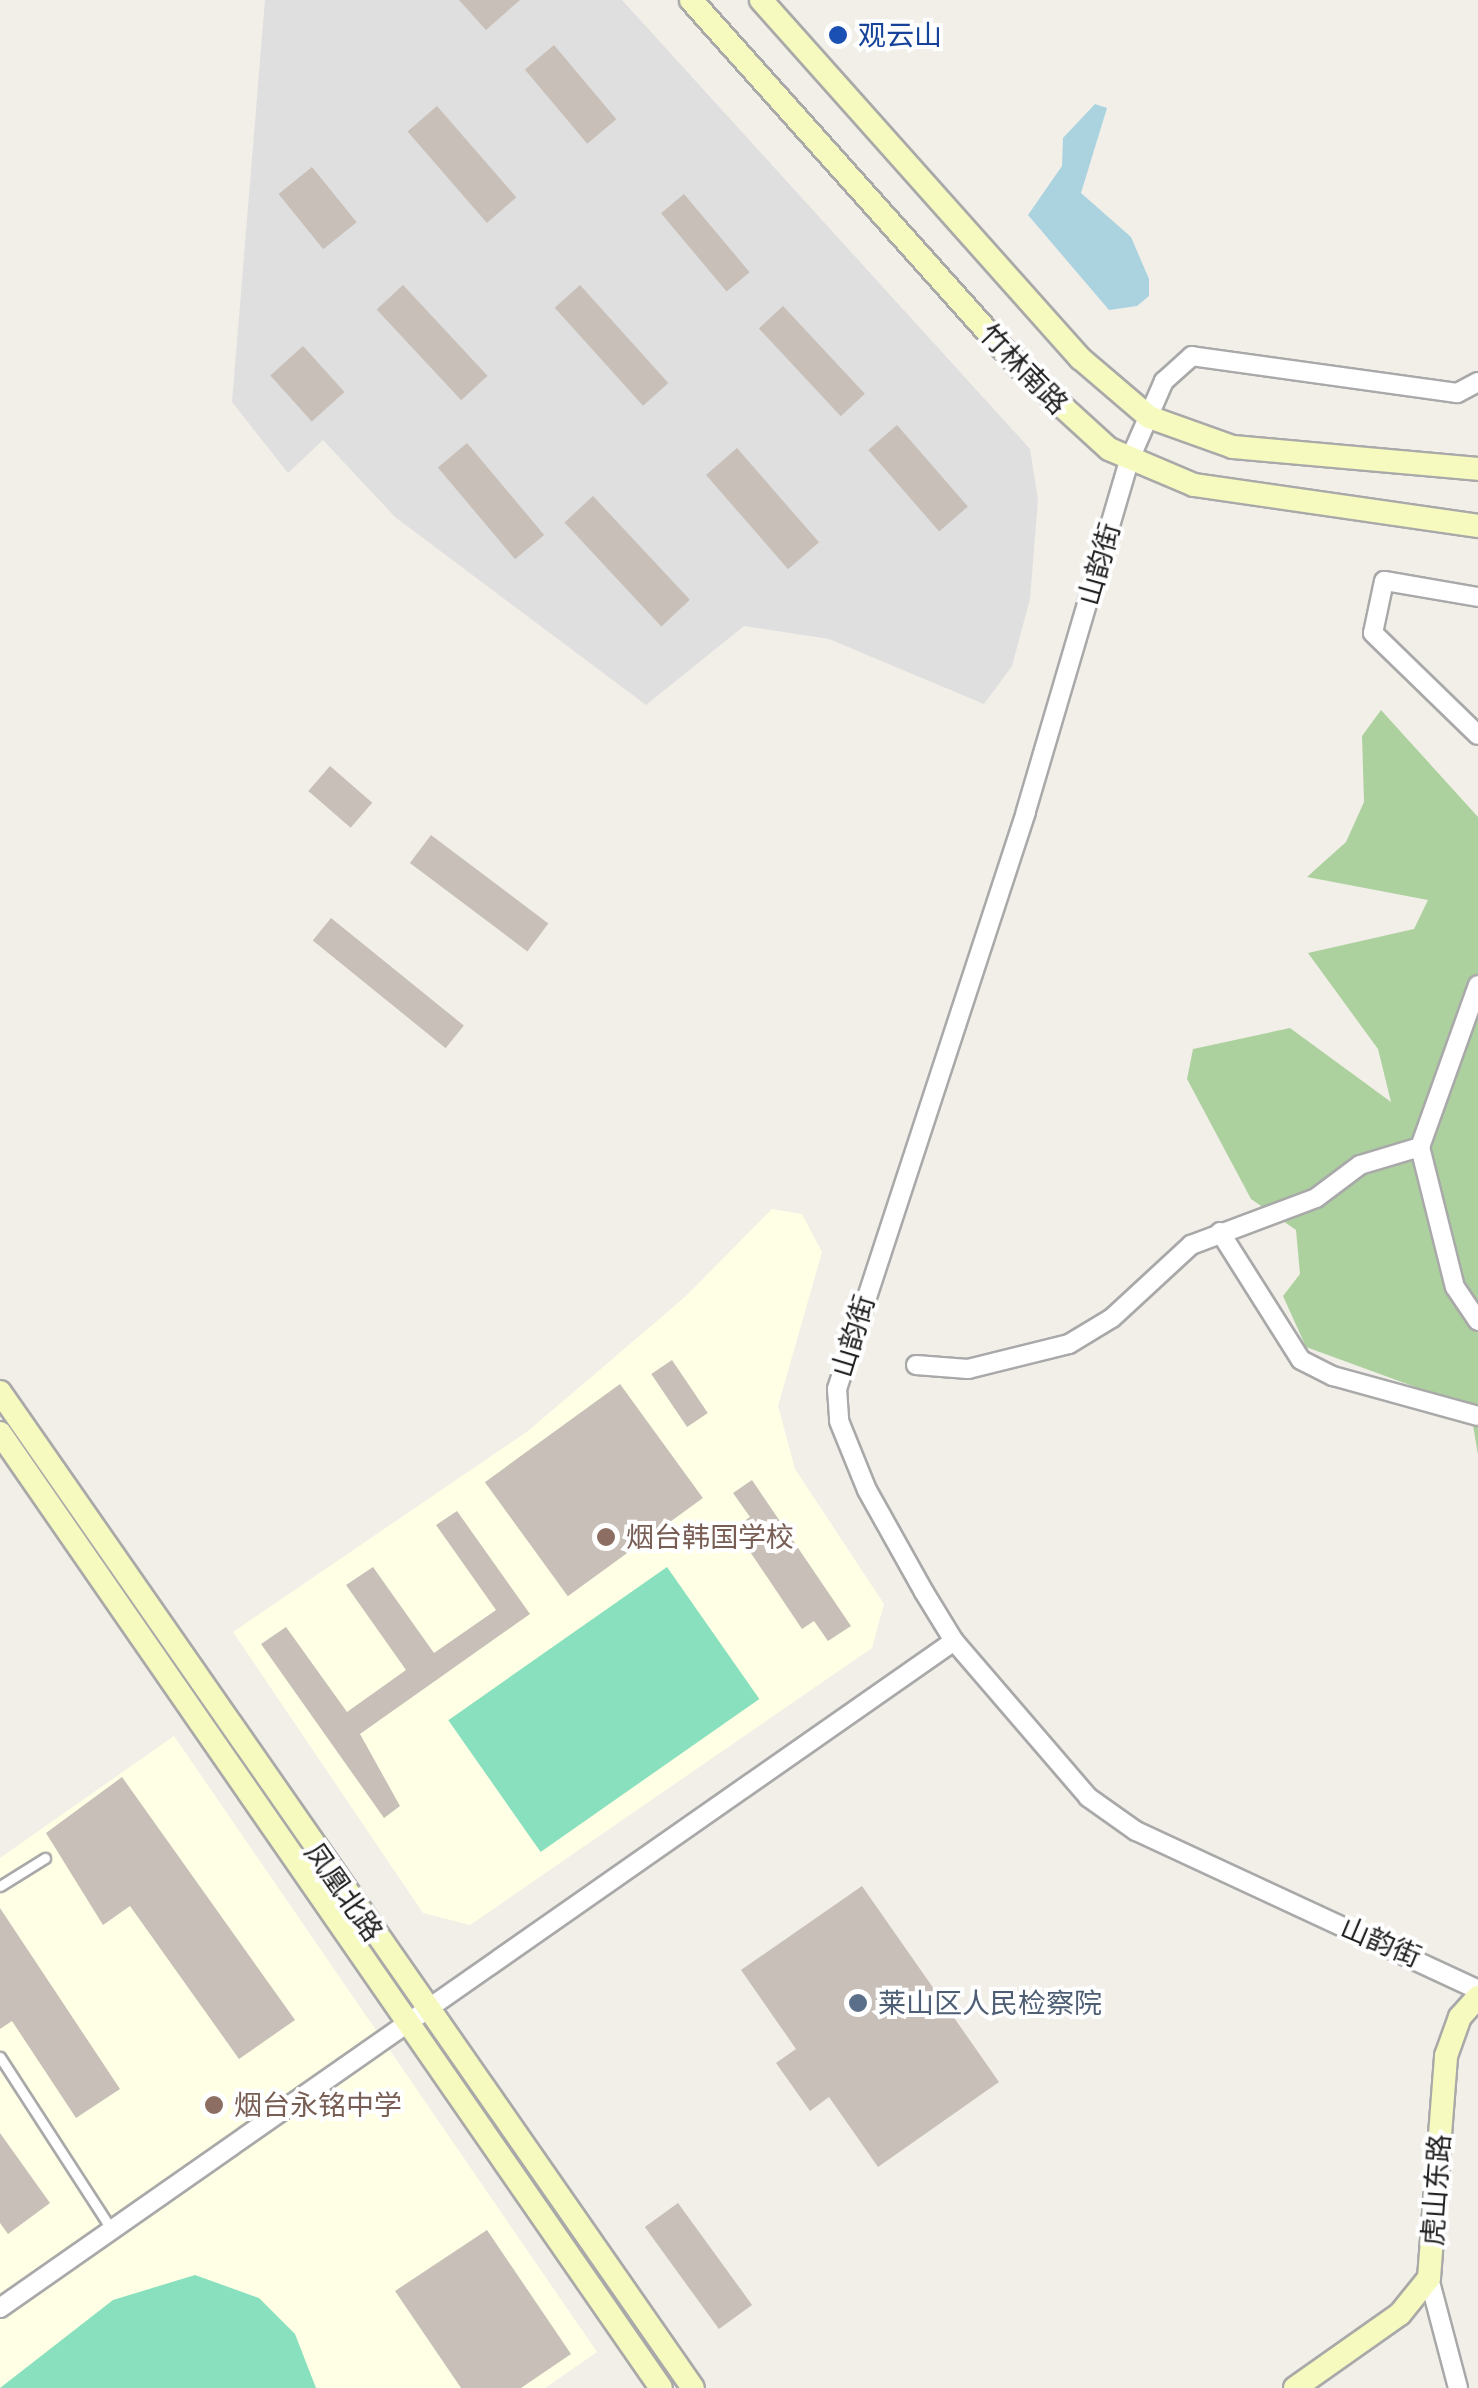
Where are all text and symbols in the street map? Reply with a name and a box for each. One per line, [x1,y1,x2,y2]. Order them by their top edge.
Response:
place label: 观云山 [858,18,942,52]
marker: 观云山 [827,24,849,46]
street label: 竹林南路 [973,317,1075,421]
street label: 山韵街 [1071,519,1127,609]
street label: 山韵街 [825,1291,881,1381]
place label: 烟台韩国学校 [626,1520,794,1554]
marker: 烟台韩国学校 [595,1526,617,1548]
street label: 凤凰北路 [298,1836,390,1948]
street label: 山韵街 [1336,1910,1426,1974]
place label: 莱山区人民检察院 [878,1986,1102,2020]
marker: 莱山区人民检察院 [847,1992,869,2014]
place label: 烟台永铭中学 [234,2088,402,2122]
marker: 烟台永铭中学 [203,2094,225,2116]
street label: 虎山东路 [1415,2133,1457,2247]

